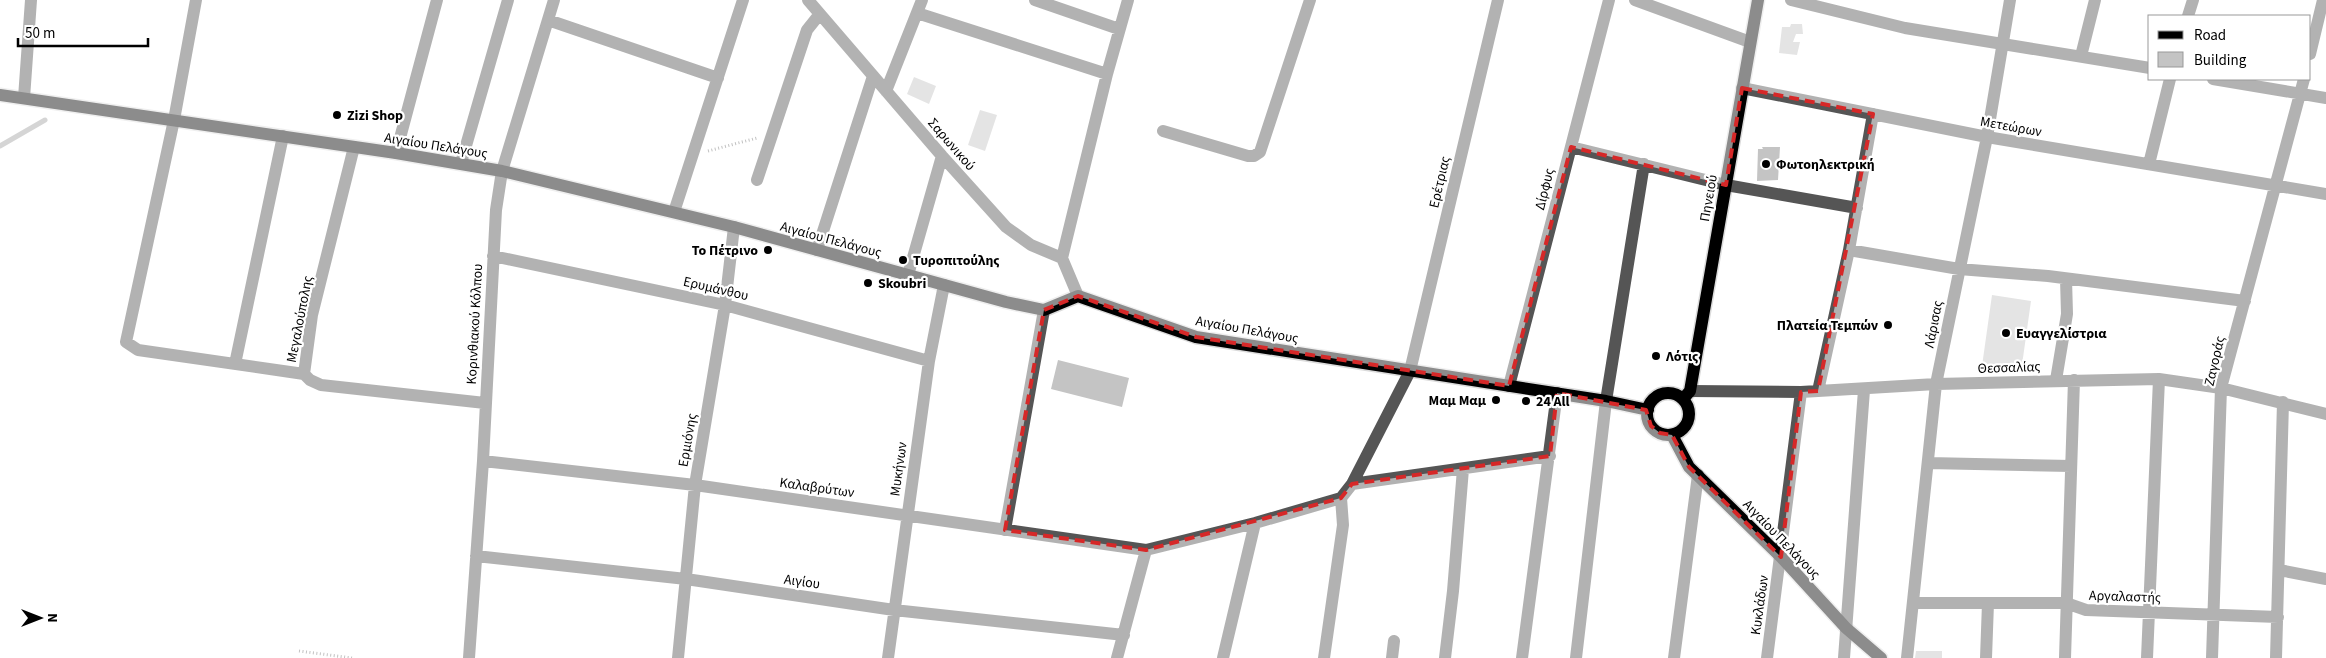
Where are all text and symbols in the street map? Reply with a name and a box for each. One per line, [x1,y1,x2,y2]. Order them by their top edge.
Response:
scale bar [18,15,148,47]
legend [2148,15,2311,80]
text: 50 m [25,23,55,44]
text: Road [2194,25,2226,46]
text: Building [2194,50,2247,71]
place label: Zizi Shop [347,106,403,126]
marker: Zizi Shop [331,109,343,121]
street label: Μετεώρων [1978,112,2044,142]
street label: Σαρωνικού [923,114,980,175]
street label: Αιγαίου Πελάγους [383,128,489,164]
street label: Ερέτριας [1424,154,1456,210]
place label: Φωτοηλεκτρική [1776,155,1875,175]
marker: Φωτοηλεκτρική [1760,158,1772,170]
street label: Δίρφυς [1530,166,1560,212]
street label: Πηνειού [1695,173,1723,223]
street label: Αιγαίου Πελάγους [778,217,884,263]
place label: Το Πέτρινο [692,241,758,261]
marker: Το Πέτρινο [762,244,774,256]
place label: Τυροπιτούλης [913,251,1000,271]
marker: Τυροπιτούλης [897,254,909,266]
street label: Κορινθιακού Κόλπου [462,263,488,385]
street label: Ερυμάνθου [681,272,750,306]
street label: Μεγαλούπολης [282,274,318,364]
place label: Skoubri [878,274,926,294]
marker: Skoubri [862,277,874,289]
street label: Λάρισας [1920,299,1948,350]
street label: Αιγαίου Πελάγους [1194,311,1300,349]
place label: Πλατεία Τεμπών [1777,316,1879,336]
marker: Πλατεία Τεμπών [1882,319,1894,331]
place label: Ευαγγελίστρια [2016,324,2107,344]
marker: Ευαγγελίστρια [2000,327,2012,339]
street label: Ζαγοράς [2200,334,2230,388]
place label: Λότις [1665,347,1699,367]
marker: Λότις [1650,350,1662,362]
street label: Θεσσαλίας [1977,357,2041,379]
place label: Μαμ Μαμ [1429,391,1487,411]
place label: 24 All [1536,392,1570,412]
marker: Μαμ Μαμ [1490,394,1502,406]
marker: 24 All [1520,395,1532,407]
street label: Ερμιόνης [673,412,703,468]
street label: Μυκήνων [885,440,913,498]
street label: Καλαβρύτων [778,473,856,503]
street label: Αιγαίου Πελάγους [1738,495,1825,584]
street label: Αιγίου [783,570,821,594]
street label: Κυκλάδων [1746,574,1774,636]
street label: Αργαλαστής [2089,586,2161,608]
north arrow [15,593,65,643]
text: N [42,613,62,623]

